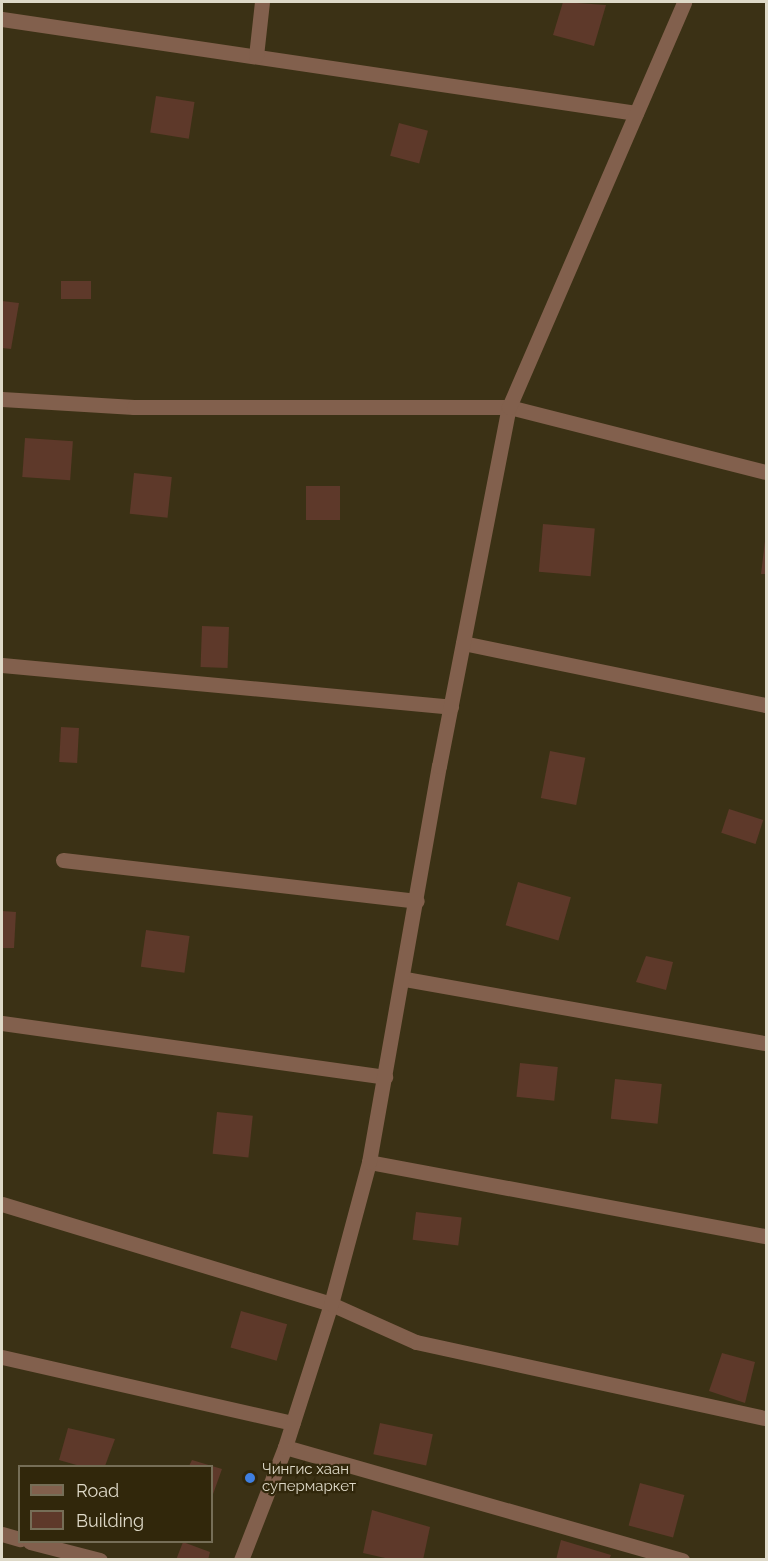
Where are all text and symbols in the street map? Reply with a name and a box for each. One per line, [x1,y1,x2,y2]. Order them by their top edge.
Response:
place label: Чингис хаан супермаркет [262,1460,356,1495]
legend [18,1465,213,1543]
marker: Чингис хаан супермаркет [243,1471,257,1485]
text: Road [76,1480,119,1501]
text: Building [76,1510,144,1531]

